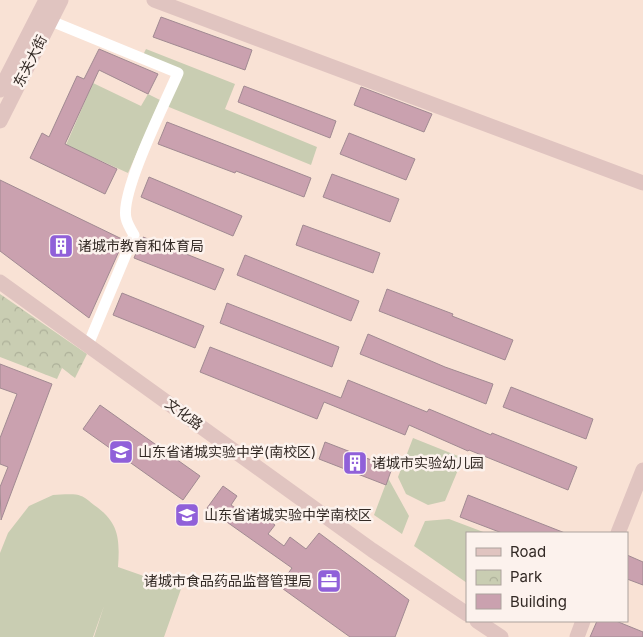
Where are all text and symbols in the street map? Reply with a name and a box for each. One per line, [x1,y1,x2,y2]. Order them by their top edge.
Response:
street label: 东关大街 [9,32,50,90]
building icon: 诸城市教育和体育局 [48,233,74,259]
place label: 诸城市教育和体育局 [78,237,204,254]
street label: 文化路 [162,394,206,433]
school or university icon: 山东省诸城实验中学(南校区) [108,439,134,465]
place label: 山东省诸城实验中学(南校区) [138,443,316,460]
building icon: 诸城市实验幼儿园 [342,450,368,476]
place label: 诸城市实验幼儿园 [372,454,484,471]
school or university icon: 山东省诸城实验中学南校区 [174,502,200,528]
place label: 山东省诸城实验中学南校区 [204,506,372,523]
legend [466,532,628,622]
text: Road [510,542,546,561]
text: Park [510,567,543,586]
office icon: 诸城市食品药品监督管理局 [316,568,342,594]
place label: 诸城市食品药品监督管理局 [144,572,312,589]
text: Building [510,592,567,611]

